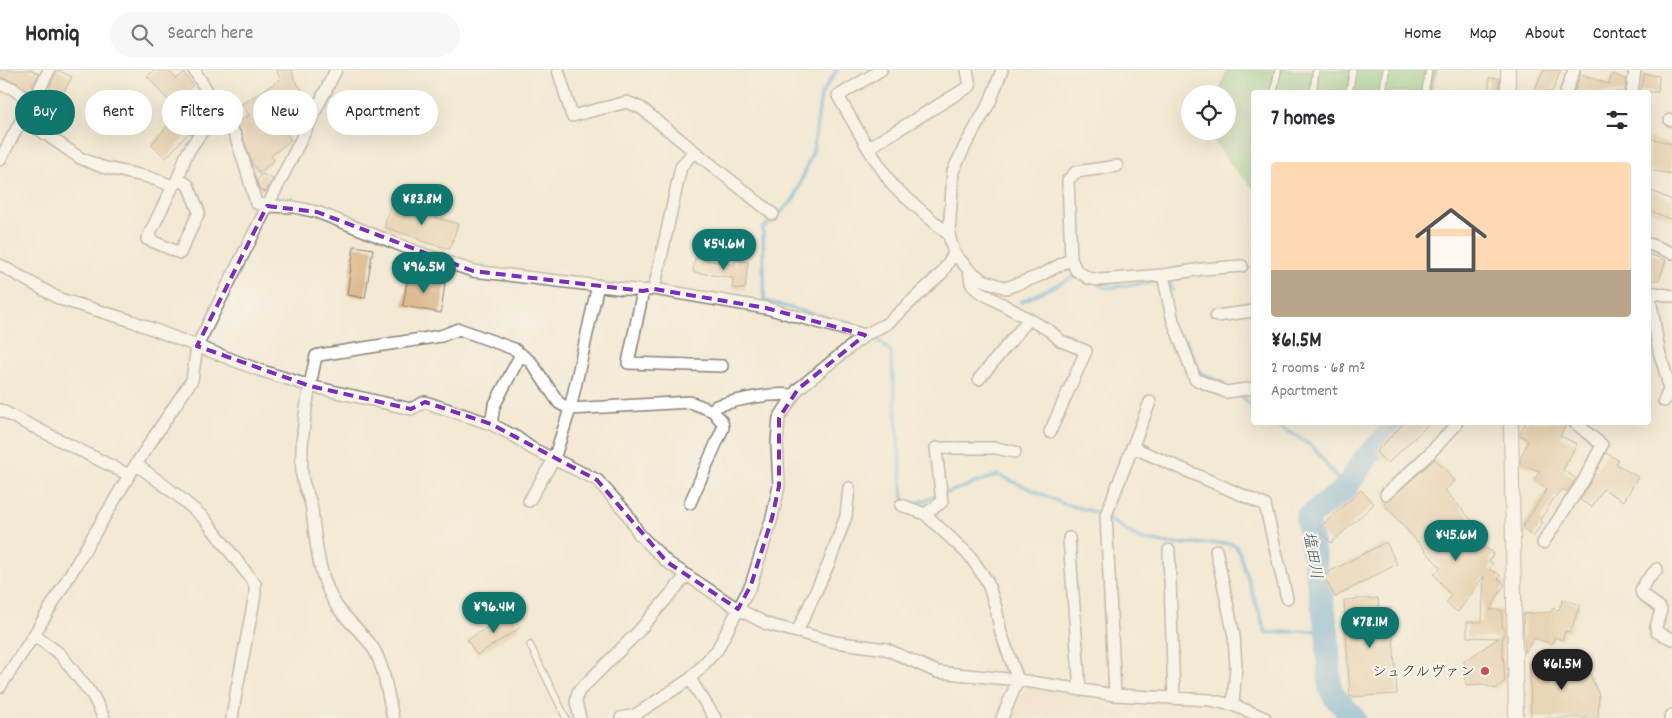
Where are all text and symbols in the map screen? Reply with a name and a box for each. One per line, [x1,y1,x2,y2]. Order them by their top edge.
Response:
search box [110,12,460,57]
text: Homiq [25,18,80,52]
icon: search [128,21,156,49]
text: Search here [168,21,253,48]
text: Home [1404,22,1441,47]
text: Map [1469,22,1497,47]
text: About [1525,22,1565,47]
text: Contact [1593,22,1647,47]
map controls [1181,85,1236,140]
button: locate [1181,85,1236,140]
chip: Buy [15,90,75,135]
chip: Rent [85,90,152,135]
chip: Filters [162,90,243,135]
chip: New [253,90,317,135]
chip: Apartment [327,90,438,135]
text: 7 homes [1271,105,1335,135]
icon: filters [1603,106,1631,134]
pin: ¥83.8M [381,184,463,226]
text: ¥83.8M [402,188,442,211]
icon: home [1406,195,1496,285]
pin: ¥54.6M [683,228,765,271]
text: ¥54.6M [703,233,745,256]
pin: ¥96.5M [383,252,465,294]
text: ¥96.5M [403,256,445,279]
text: ¥61.5M [1271,327,1322,357]
text: 2 rooms · 68 m² [1271,357,1365,380]
text: Apartment [1271,380,1338,403]
pin: ¥45.6M [1415,520,1497,562]
text: ¥45.6M [1435,524,1477,547]
water label: 塩田川 [1296,530,1327,581]
pin: ¥96.4M [453,592,535,634]
text: ¥96.4M [473,596,515,619]
pin: ¥78.1M [1329,606,1411,649]
text: ¥78.1M [1352,611,1388,634]
pin: ¥61.5M [1521,648,1603,691]
text: ¥61.5M [1543,653,1581,676]
place label: シュクルヴァン [1372,662,1475,684]
marker: シュクルヴァン [1479,665,1491,677]

